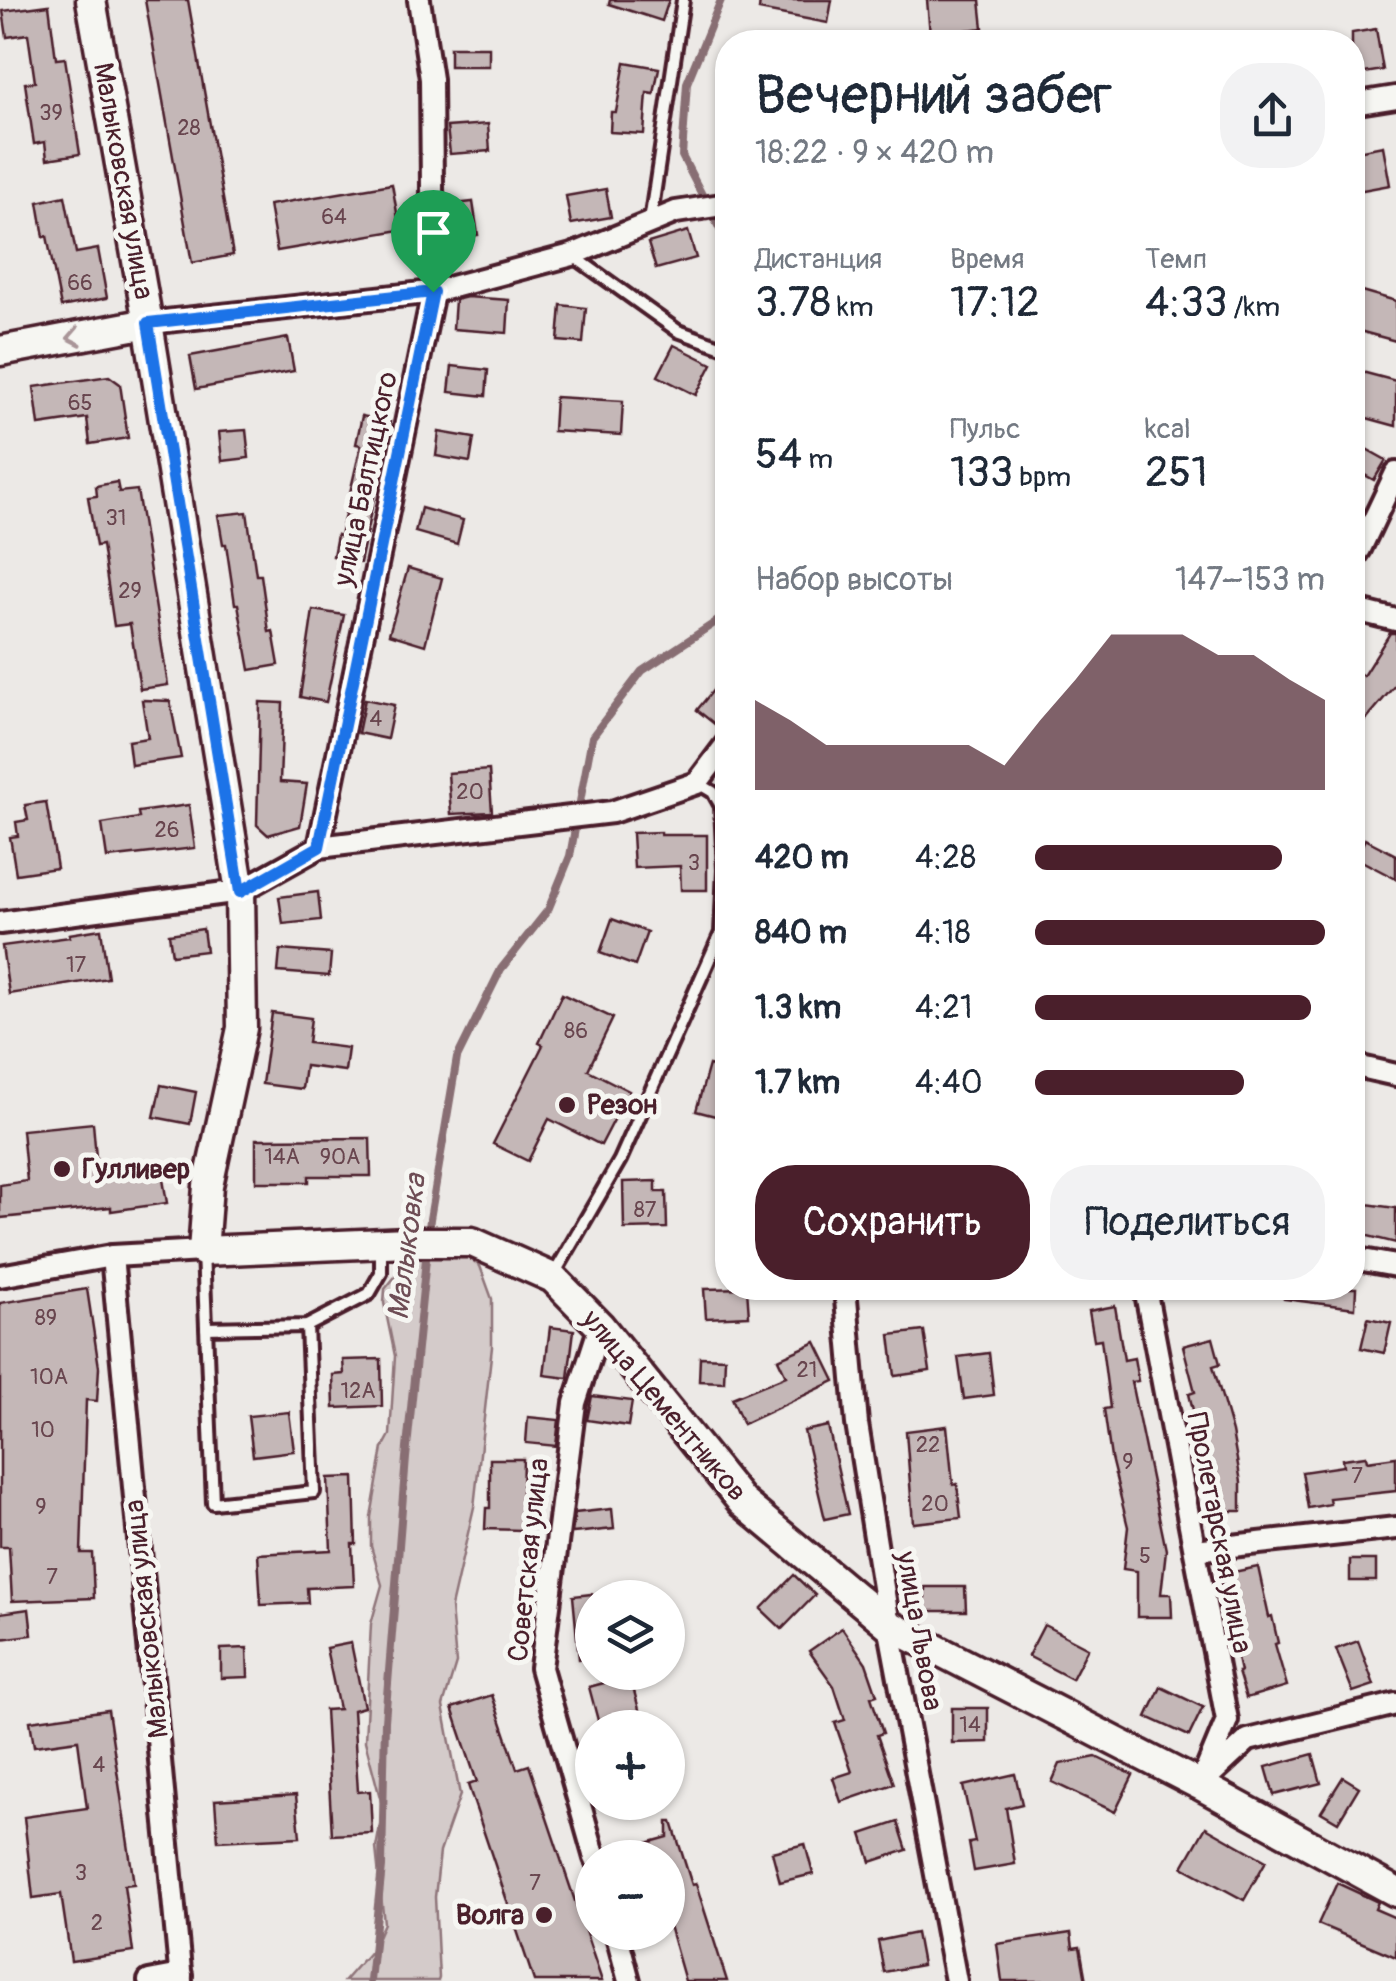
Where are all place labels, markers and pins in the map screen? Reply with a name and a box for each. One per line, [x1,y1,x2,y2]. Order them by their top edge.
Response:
pin [391,190,476,293]
place label: Резон [587,1088,657,1123]
marker: Резон [556,1094,578,1116]
place label: Гулливер [82,1152,190,1187]
marker: Гулливер [51,1158,73,1180]
place label: Волга [456,1898,524,1933]
marker: Волга [533,1904,555,1926]

